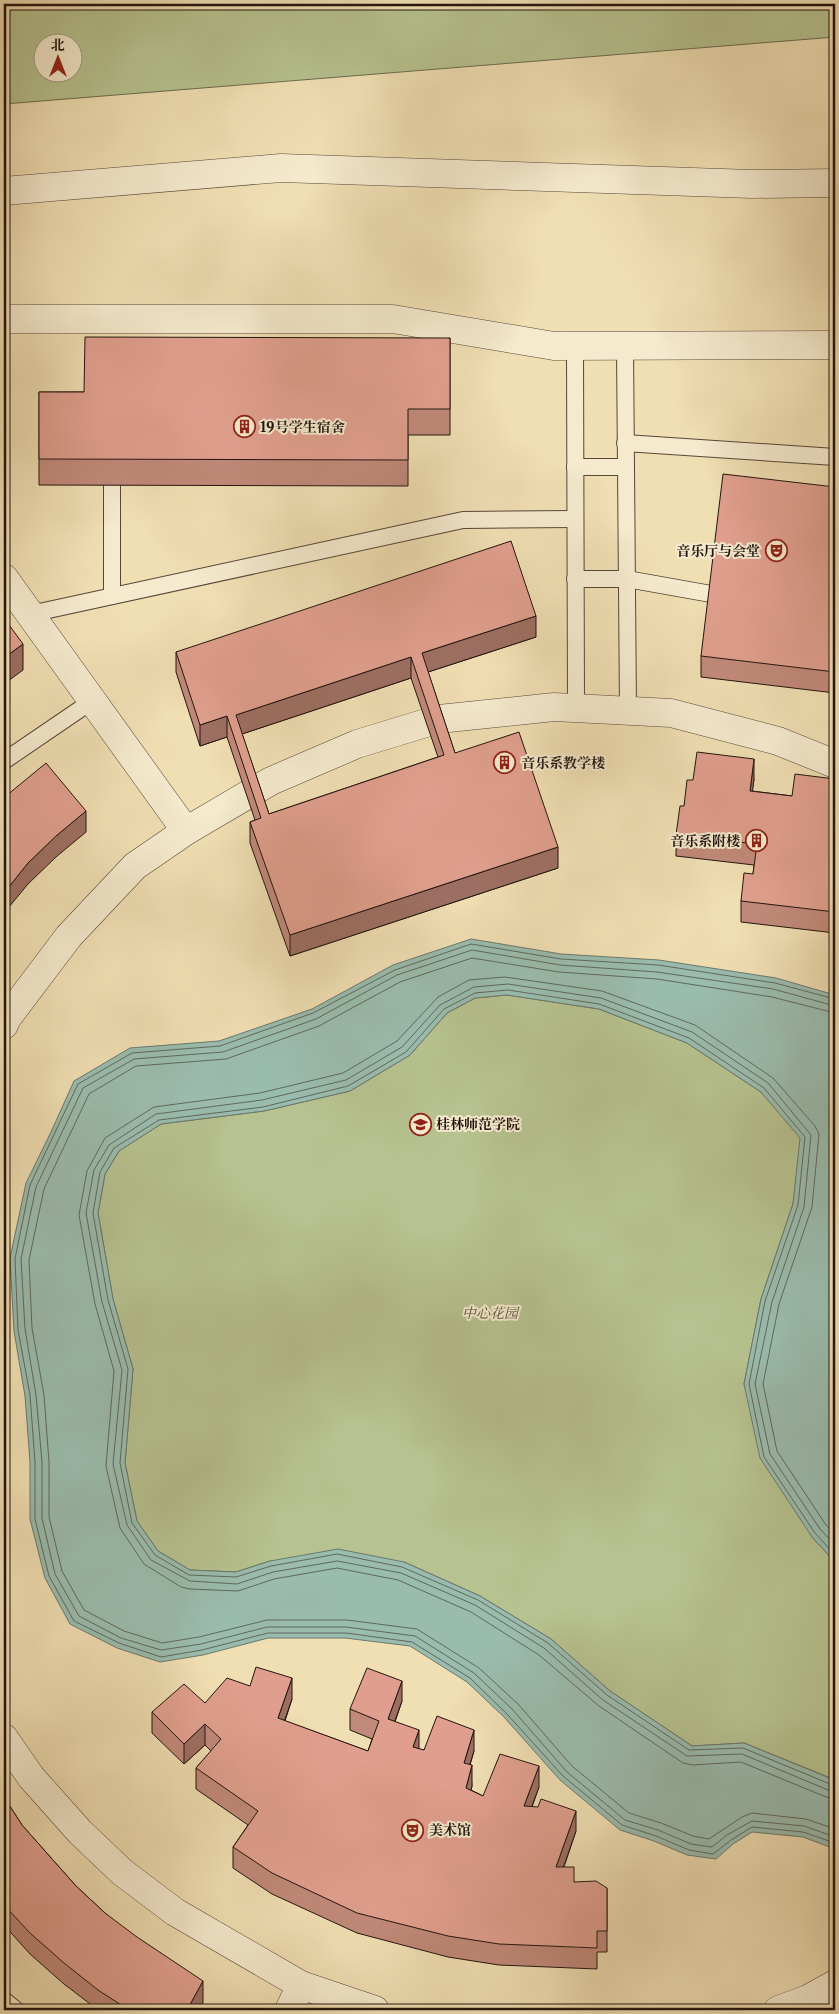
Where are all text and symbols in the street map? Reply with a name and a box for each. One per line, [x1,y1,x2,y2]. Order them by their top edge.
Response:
north arrow [32,32,82,82]
text: 北 [51,36,65,54]
building icon: 19号学生宿舍 [232,415,256,439]
place label: 19号学生宿舍 [260,418,346,436]
theatre icon: 音乐厅与会堂 [764,539,788,563]
place label: 音乐厅与会堂 [676,542,760,560]
building icon: 音乐系教学楼 [493,751,517,775]
place label: 音乐系教学楼 [521,754,605,772]
building icon: 音乐系附楼 [744,829,768,853]
place label: 音乐系附楼 [670,832,740,850]
school or university icon: 桂林师范学院 [408,1112,432,1136]
place label: 桂林师范学院 [436,1115,520,1133]
park label: 中心花园 [462,1304,520,1322]
theatre icon: 美术馆 [401,1818,425,1842]
place label: 美术馆 [429,1821,471,1839]

